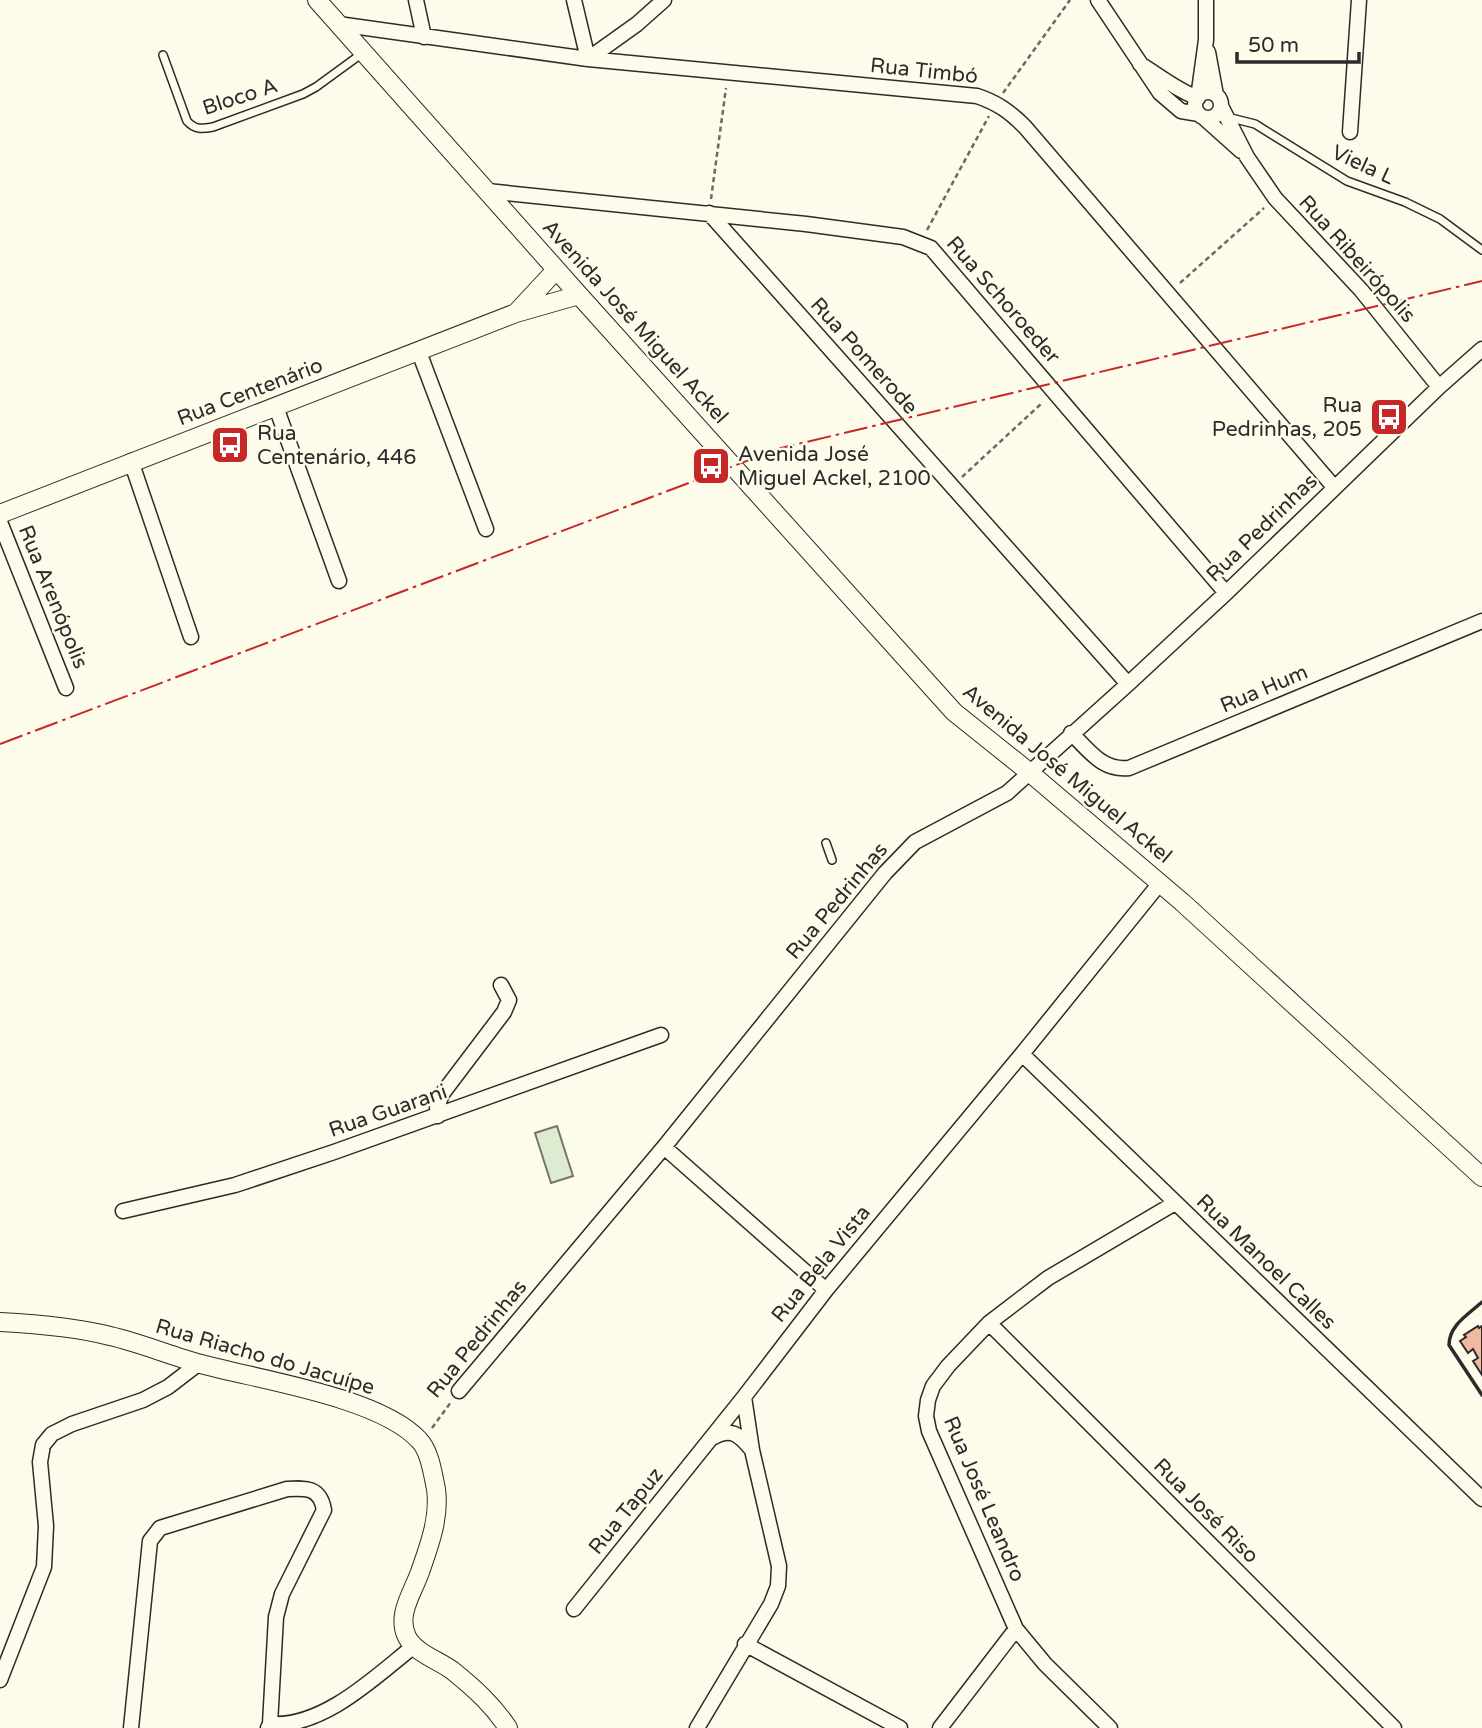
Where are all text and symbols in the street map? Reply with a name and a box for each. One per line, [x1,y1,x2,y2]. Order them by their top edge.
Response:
scale bar [1237,21,1360,65]
text: 50 m [1248,33,1299,58]
street label: Rua Timbó [869,53,979,89]
street label: Bloco A [199,73,281,121]
street label: Viela L [1328,140,1398,190]
street label: Rua Ribeirópolis [1293,190,1421,328]
street label: Avenida José Miguel Ackel [537,215,733,429]
street label: Rua Schoroeder [941,231,1065,369]
street label: Rua Pomerode [805,292,923,420]
street label: Rua Centenário [174,353,326,431]
place label: Rua Pedrinhas, 205 [1212,393,1362,442]
bus stop icon: Rua Pedrinhas, 205 [1368,396,1410,438]
place label: Rua Centenário, 446 [257,421,416,470]
bus stop icon: Rua Centenário, 446 [209,424,251,466]
place label: Avenida José Miguel Ackel, 2100 [738,442,931,491]
bus stop icon: Avenida José Miguel Ackel, 2100 [690,445,732,487]
street label: Rua Pedrinhas [1201,469,1323,587]
street label: Rua Arenópolis [13,522,93,672]
street label: Rua Hum [1216,659,1312,719]
street label: Avenida José Miguel Ackel [957,679,1177,869]
street label: Rua Pedrinhas [781,838,893,964]
street label: Rua Guarani [326,1079,450,1143]
street label: Rua Manoel Calles [1191,1189,1341,1335]
street label: Rua Bela Vista [766,1200,876,1328]
street label: Rua Pedrinhas [422,1275,532,1403]
street label: Rua Riacho do Jacuípe [153,1314,377,1400]
street label: Rua José Leandro [938,1413,1030,1585]
street label: Rua José Riso [1148,1453,1264,1569]
street label: Rua Tapuz [583,1463,669,1559]

